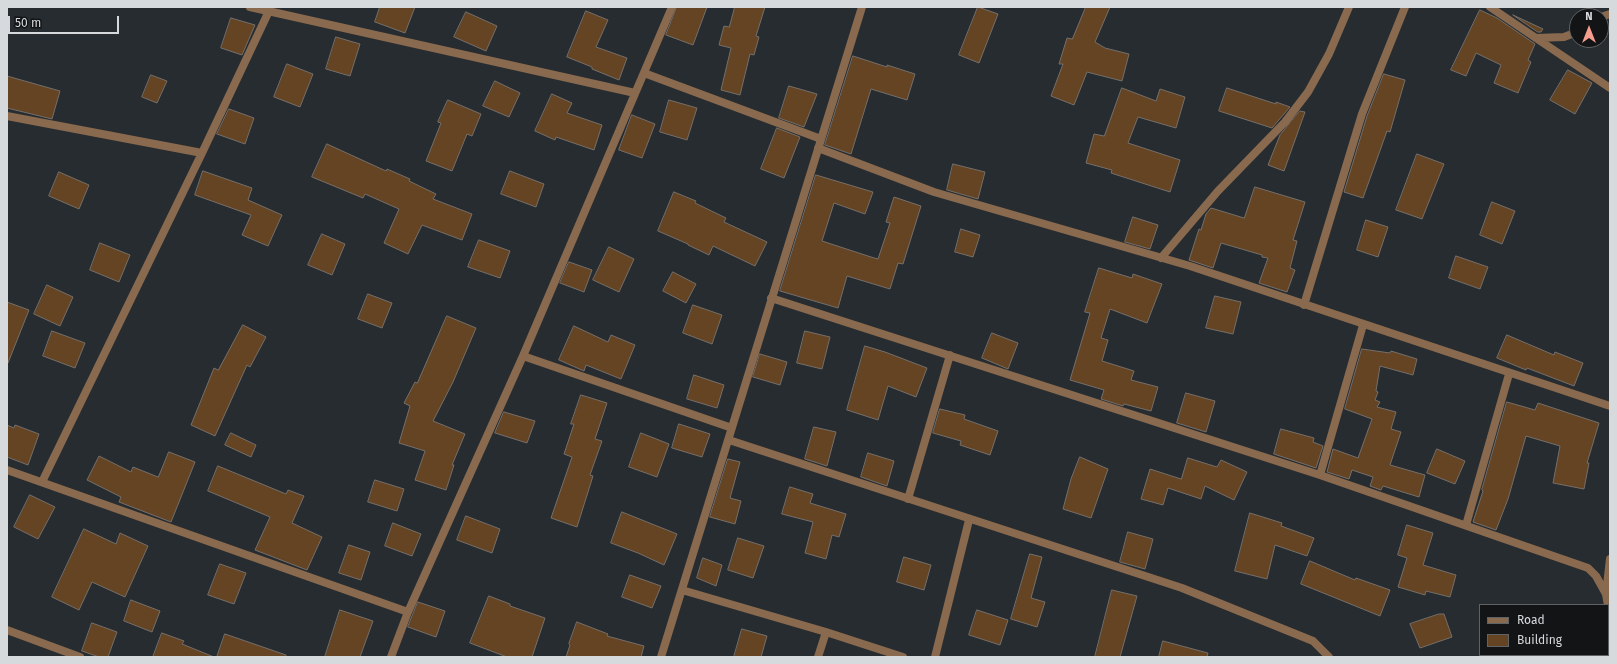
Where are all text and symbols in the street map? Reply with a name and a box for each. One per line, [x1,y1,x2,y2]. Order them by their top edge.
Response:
scale bar [10,8,121,34]
north arrow [1569,8,1609,48]
text: N [1585,10,1593,23]
text: 50 m [15,16,41,30]
legend [1479,604,1609,656]
text: Road [1517,613,1545,627]
text: Building [1517,633,1562,647]

